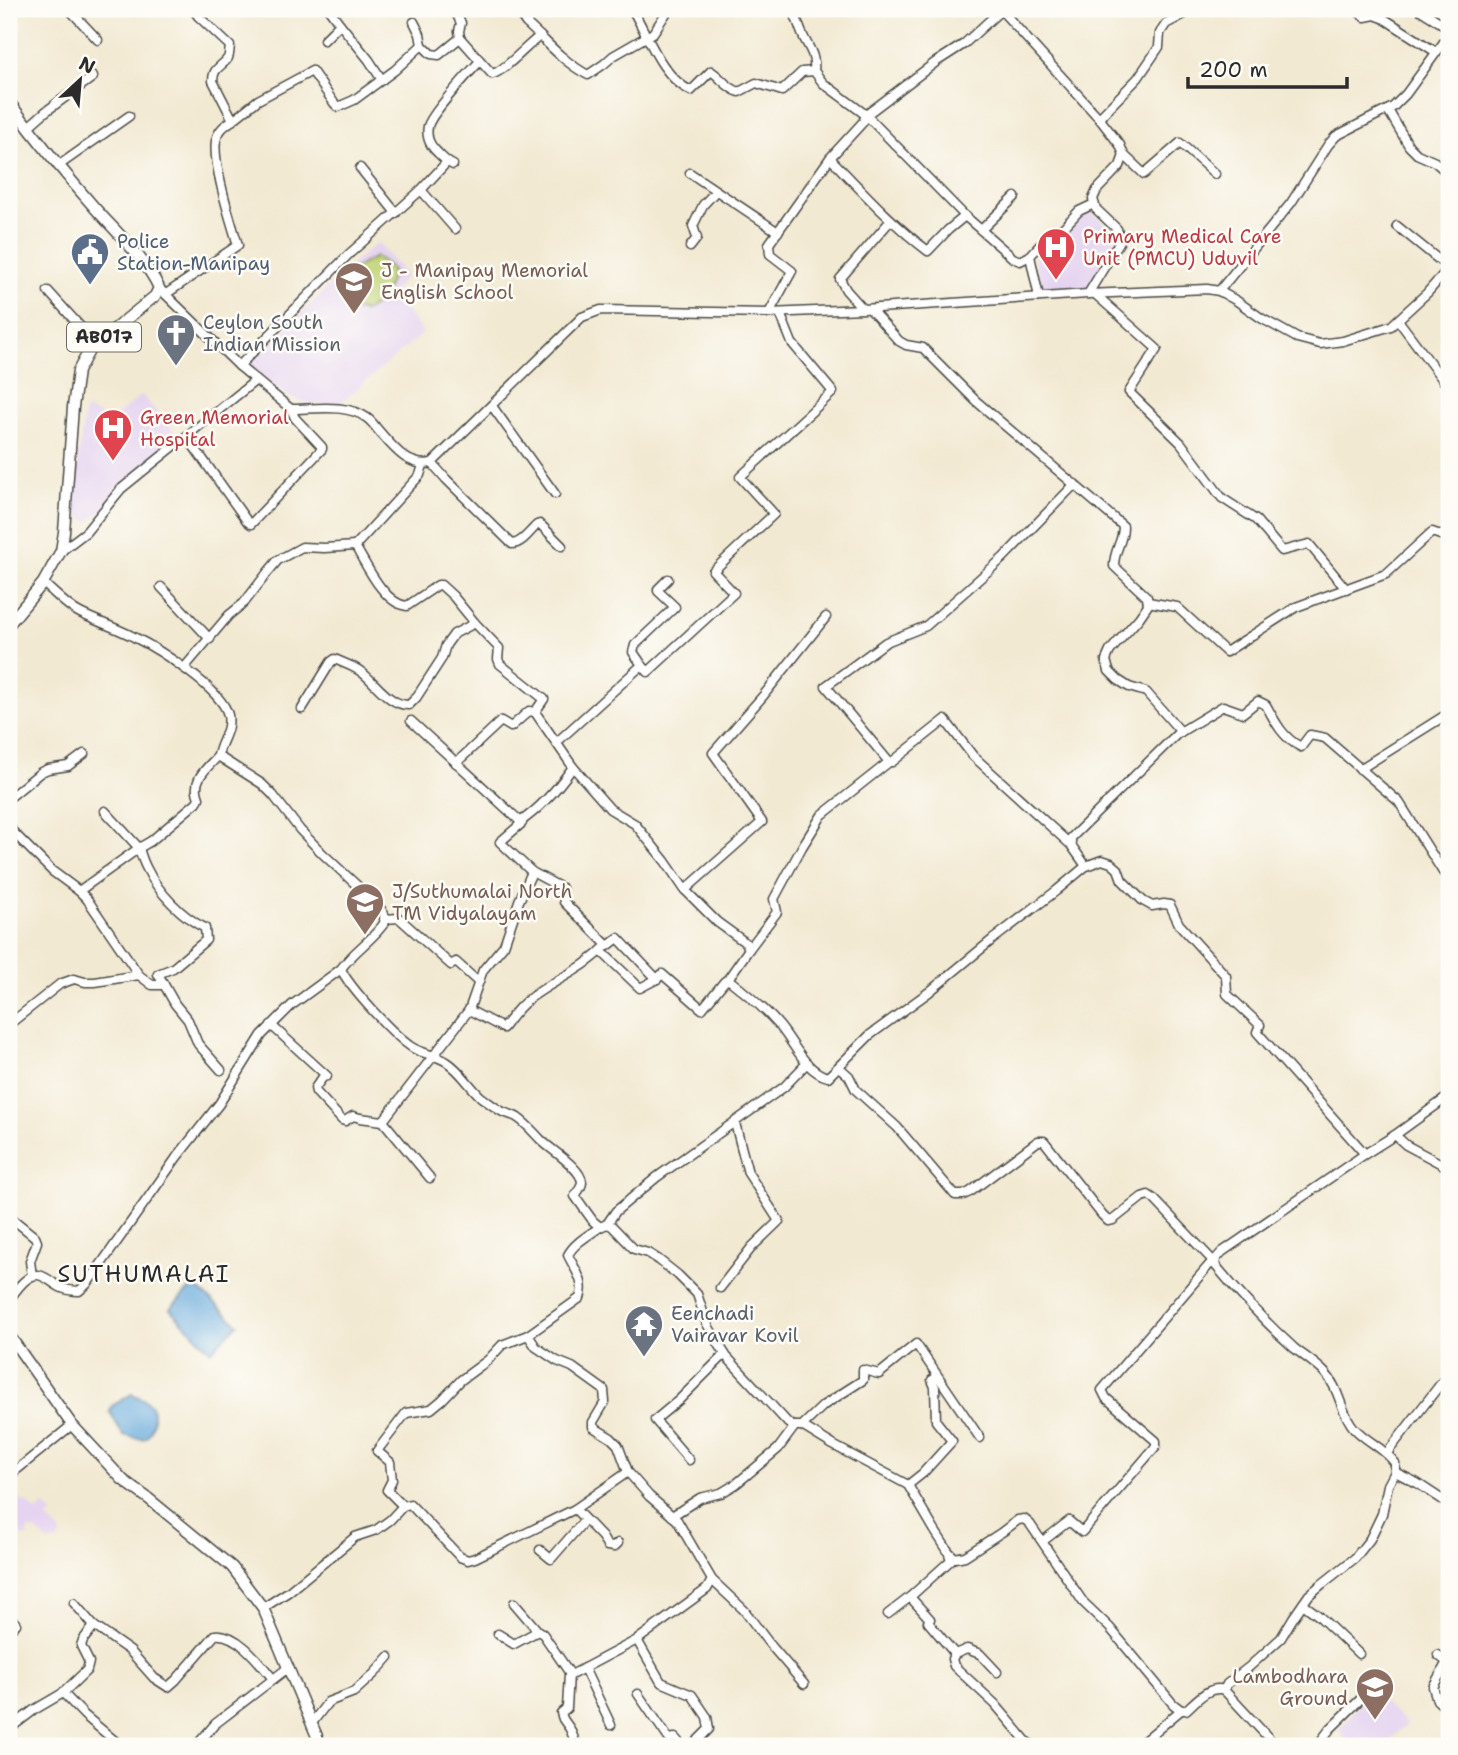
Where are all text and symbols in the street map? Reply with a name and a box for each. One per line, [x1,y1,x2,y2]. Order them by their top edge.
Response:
north arrow [46,46,116,116]
scale bar [1188,46,1348,90]
text: N [75,51,99,80]
text: 200 m [1199,56,1268,84]
place label: Primary Medical Care Unit (PMCU) Uduvil [1083,224,1281,271]
hospital icon: Primary Medical Care Unit (PMCU) Uduvil [1035,226,1077,281]
place label: Police Station-Manipay [117,229,270,276]
public building icon: Police Station-Manipay [69,231,111,286]
place label: J - Manipay Memorial English School [381,258,588,305]
school or university icon: J - Manipay Memorial English School [333,260,375,315]
place label: Ceylon South Indian Mission [203,310,341,357]
church icon: Ceylon South Indian Mission [155,312,197,367]
road number: AB017 [67,323,141,352]
place label: Green Memorial Hospital [140,405,289,452]
hospital icon: Green Memorial Hospital [92,407,134,462]
place label: J/Suthumalai North TM Vidyalayam [392,879,572,926]
school or university icon: J/Suthumalai North TM Vidyalayam [344,881,386,936]
district label: SUTHUMALAI [58,1259,230,1289]
place label: Eenchadi Vairavar Kovil [671,1301,799,1348]
temple icon: Eenchadi Vairavar Kovil [623,1303,665,1358]
place label: Lambodhara Ground [1232,1664,1348,1711]
school or university icon: Lambodhara Ground [1354,1666,1396,1721]

